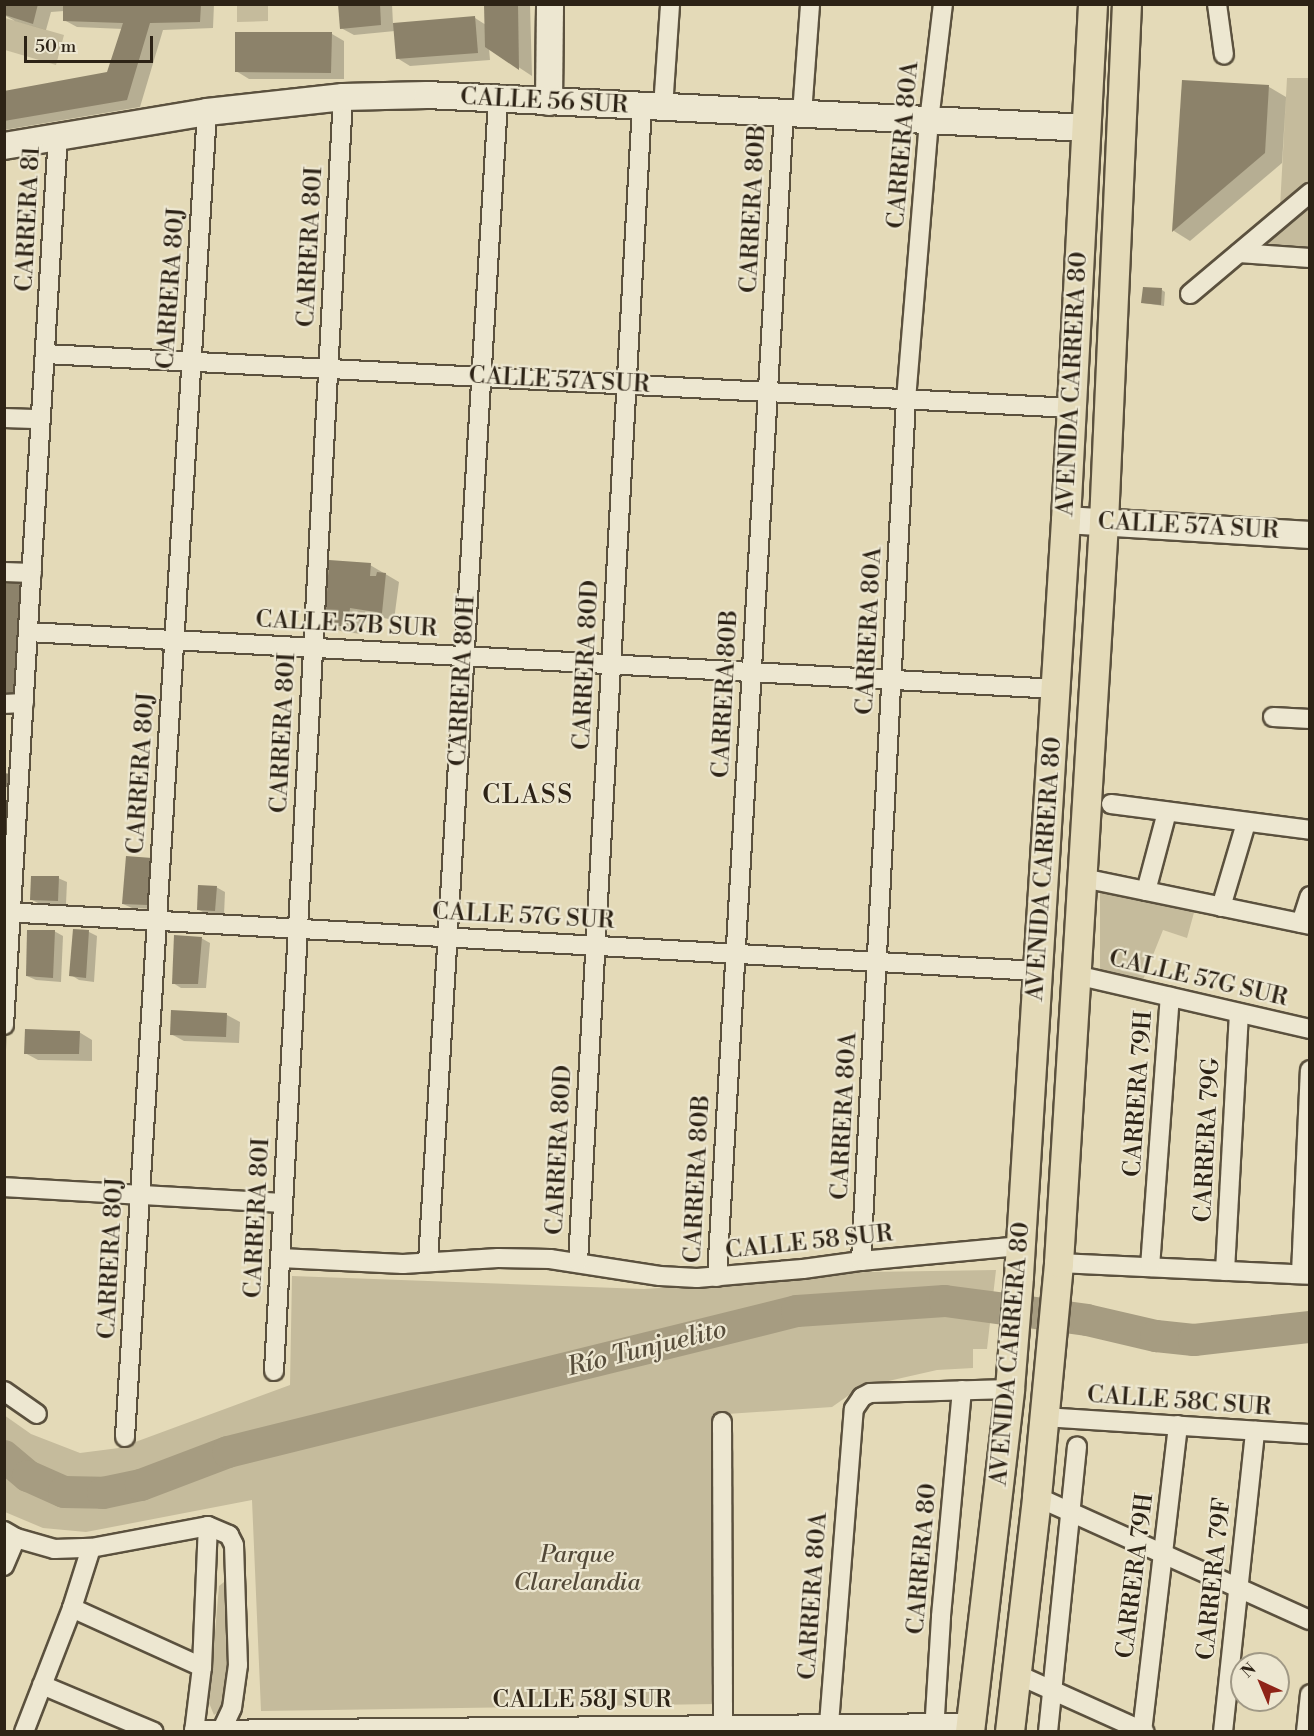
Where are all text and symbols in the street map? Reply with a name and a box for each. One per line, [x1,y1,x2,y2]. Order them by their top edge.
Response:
scale bar [27,24,156,62]
text: 50 m [35,35,76,58]
street label: CARRERA 80A [882,60,926,230]
street label: CALLE 56 SUR [460,83,628,121]
street label: CARRERA 80B [735,124,773,294]
street label: CARRERA 81 [11,146,47,292]
street label: CARRERA 80I [292,166,330,328]
street label: CARRERA 80J [152,206,192,370]
street label: AVENIDA CARRERA 80 [1052,251,1094,517]
street label: CALLE 57A SUR [468,362,650,400]
street label: CALLE 57A SUR [1097,508,1279,546]
street label: CARRERA 80A [851,546,889,716]
street label: CARRERA 80D [568,579,606,751]
street label: CARRERA 80H [444,595,482,767]
street label: CALLE 57B SUR [255,606,437,644]
street label: CARRERA 80B [707,609,745,779]
street label: CARRERA 80I [265,652,303,814]
street label: CARRERA 80J [122,691,162,855]
street label: AVENIDA CARRERA 80 [1021,736,1069,1002]
district label: CLASS [482,780,574,812]
street label: CALLE 57G SUR [431,898,615,936]
street label: CALLE 57G SUR [1106,944,1290,1014]
street label: CARRERA 79H [1119,1010,1159,1178]
street label: CARRERA 80A [826,1031,864,1201]
street label: CARRERA 79G [1189,1057,1227,1223]
street label: CARRERA 80D [541,1064,579,1236]
street label: CARRERA 80B [679,1094,717,1264]
street label: CARRERA 80I [239,1137,277,1299]
street label: CARRERA 80J [93,1176,131,1340]
street label: CALLE 58 SUR [724,1220,894,1266]
street label: AVENIDA CARRERA 80 [985,1221,1037,1487]
water label: Río Tunjuelito [564,1314,730,1384]
street label: CALLE 58C SUR [1086,1381,1272,1423]
street label: CARRERA 80 [902,1482,944,1636]
street label: CARRERA 79H [1112,1492,1160,1660]
street label: CARRERA 79F [1192,1496,1238,1662]
street label: CARRERA 80A [794,1511,834,1681]
park label: Parque Clarelandia [513,1542,641,1598]
north arrow [1230,1652,1290,1712]
text: N [1237,1659,1260,1682]
street label: CALLE 58J SUR [493,1687,671,1715]

